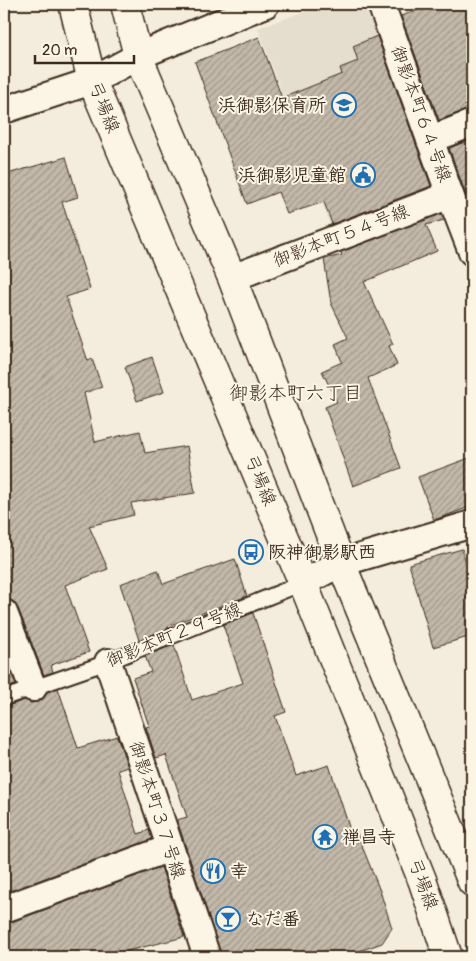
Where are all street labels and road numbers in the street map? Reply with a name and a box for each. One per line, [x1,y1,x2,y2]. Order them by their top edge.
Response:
street label: 御影本町６４号線 [386,42,456,186]
street label: 弓場線 [83,78,125,136]
street label: 御影本町５４号線 [270,199,412,273]
street label: 弓場線 [239,451,281,509]
street label: 御影本町２９号線 [103,597,245,673]
street label: 御影本町３７号線 [124,738,190,882]
street label: 弓場線 [403,855,443,913]

